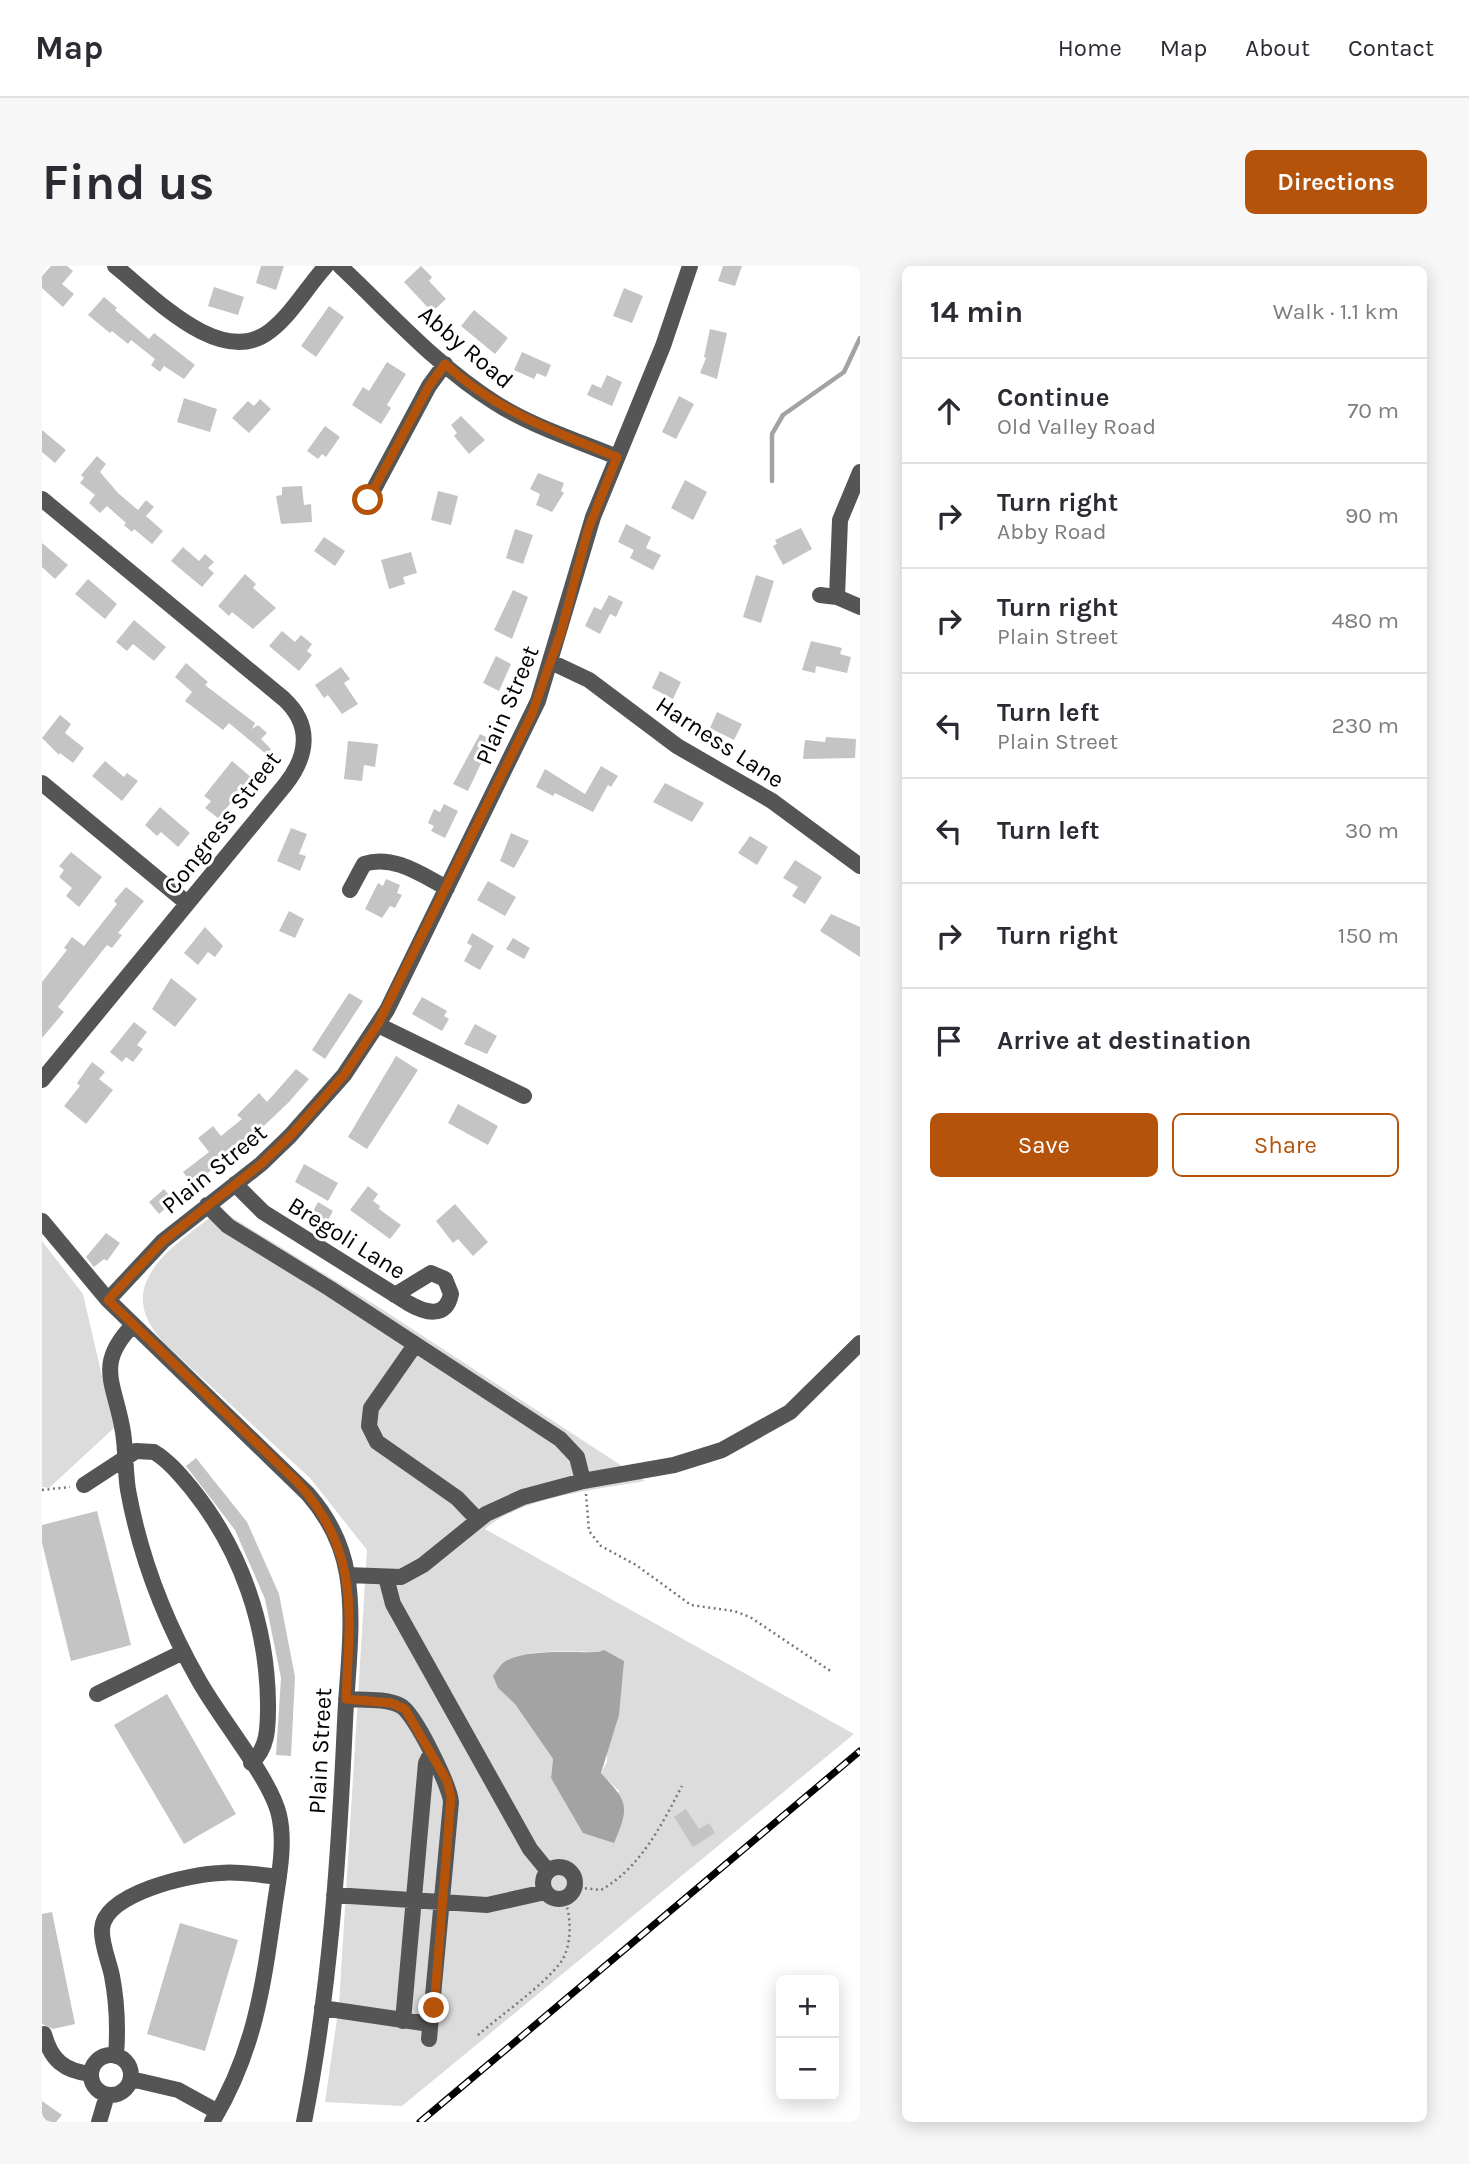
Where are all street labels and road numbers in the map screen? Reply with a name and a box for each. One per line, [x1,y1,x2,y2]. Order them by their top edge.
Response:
street label: Abby Road [413,300,519,394]
street label: Plain Street [469,641,545,769]
street label: Harness Lane [651,690,789,794]
street label: Congress Street [158,746,286,900]
street label: Plain Street [156,1118,272,1220]
street label: Bregoli Lane [283,1191,411,1285]
street label: Plain Street [303,1687,337,1815]

